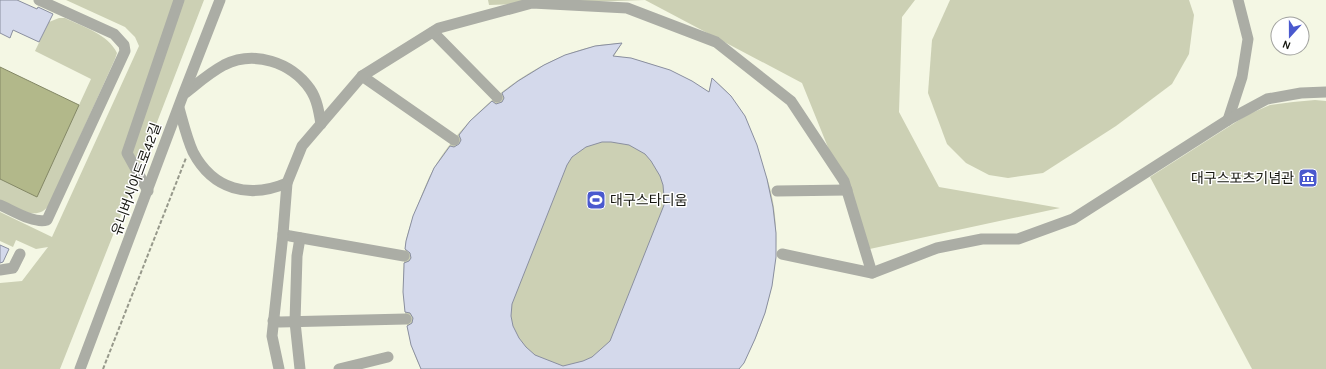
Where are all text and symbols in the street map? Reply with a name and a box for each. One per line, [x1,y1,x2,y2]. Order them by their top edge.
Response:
north arrow [1270,16,1310,56]
text: N [1281,37,1293,52]
street label: 유니버시아드로42길 [108,120,165,238]
museum icon: 대구스포츠기념관 [1297,167,1319,189]
place label: 대구스포츠기념관 [1191,170,1294,187]
sports icon: 대구스타디움 [585,189,607,211]
place label: 대구스타디움 [610,192,687,209]

